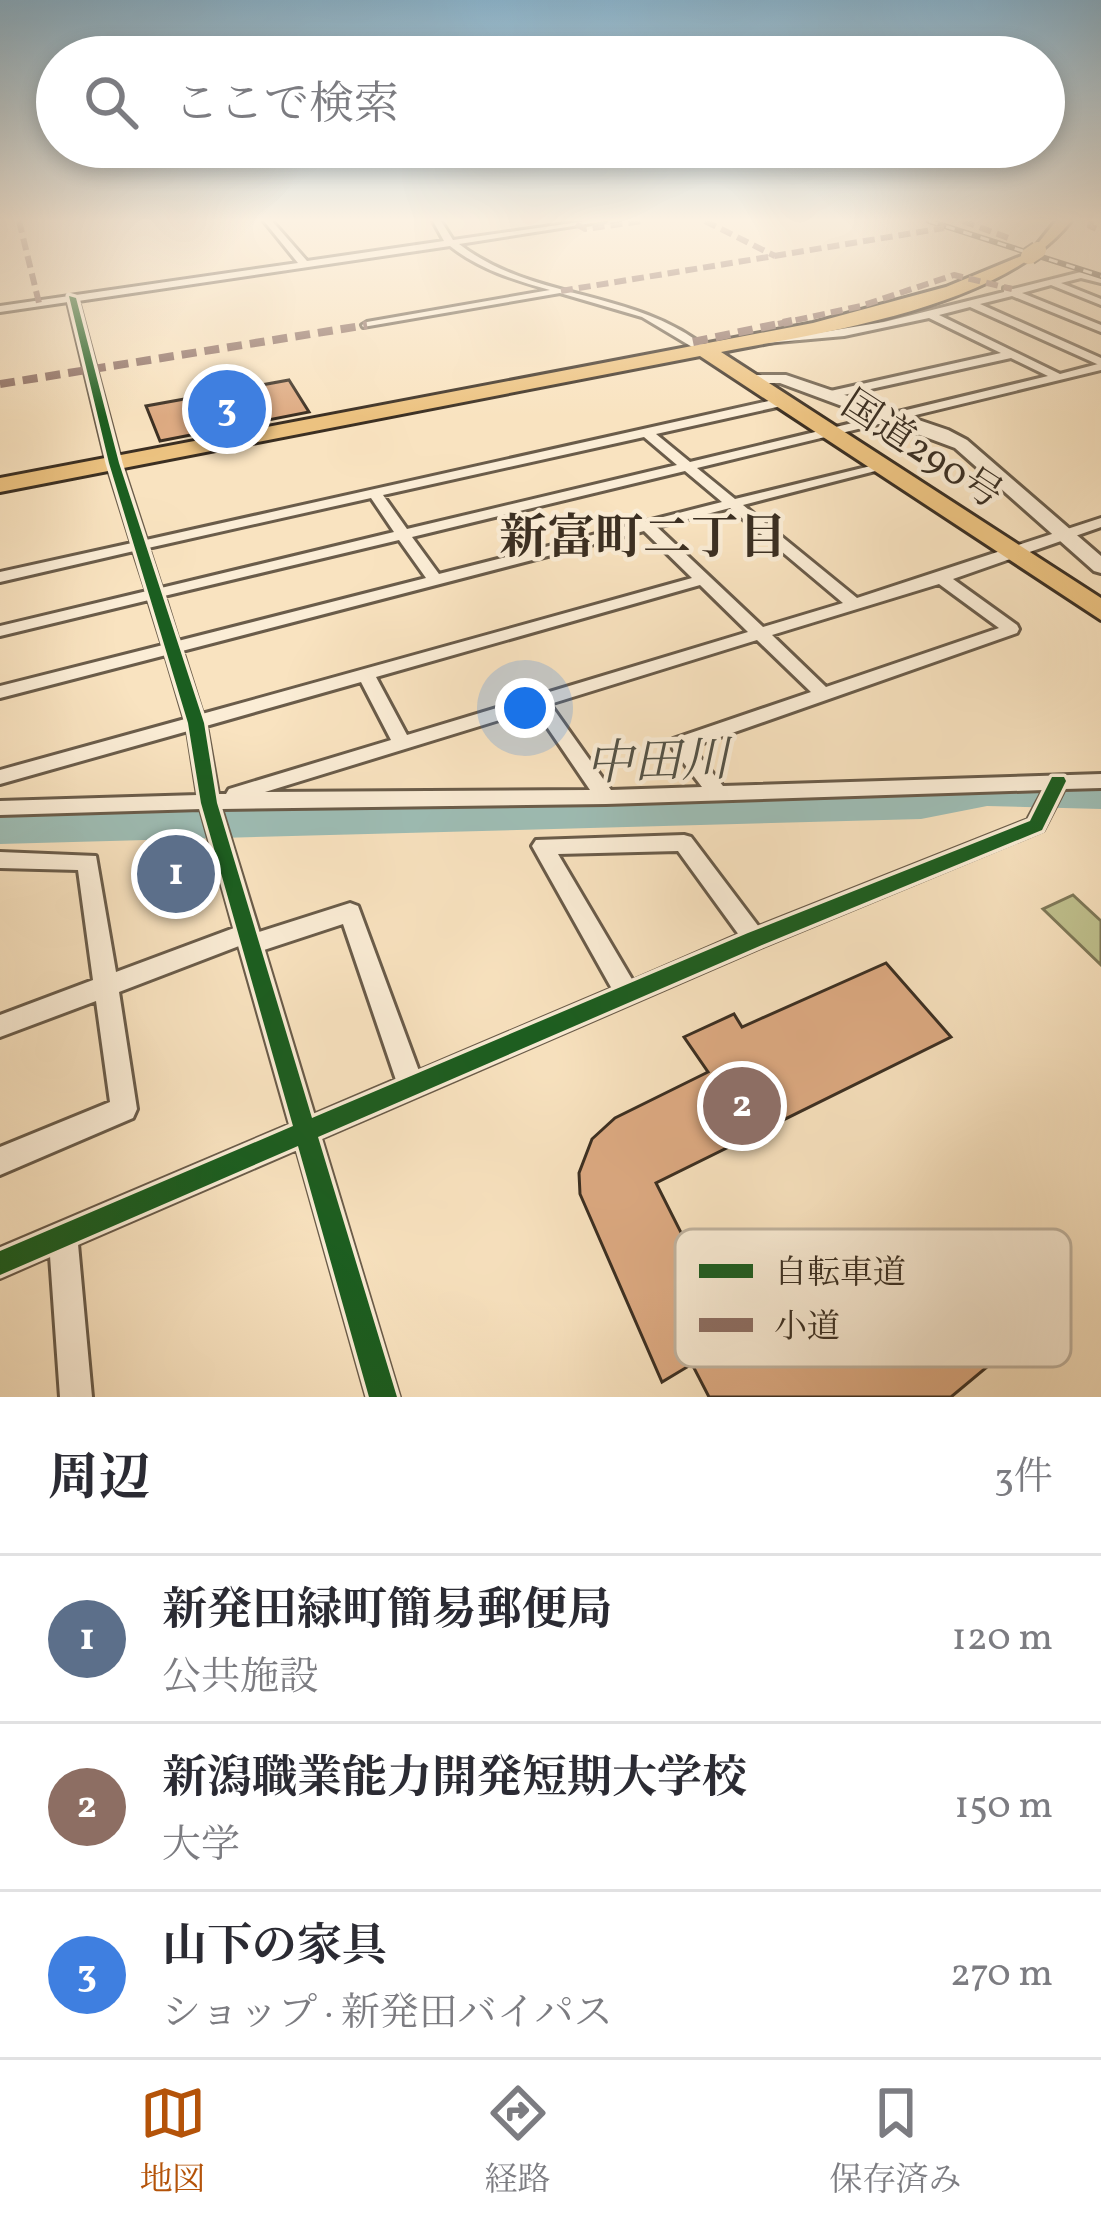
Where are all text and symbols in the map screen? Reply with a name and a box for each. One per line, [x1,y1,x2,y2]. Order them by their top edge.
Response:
search box [36,36,1065,168]
icon: search [78,69,144,135]
text: ここで検索 [174,75,399,138]
pin: 3 [188,364,266,454]
street label: 国道290号 [830,379,1012,524]
district label: 新富町二丁目 [499,507,787,574]
your location [495,678,555,738]
water label: 中田川 [584,728,735,800]
pin: 1 [137,829,215,919]
pin: 2 [703,1061,781,1151]
legend [675,1229,1071,1367]
text: 自転車道 [774,1252,906,1298]
text: 小道 [774,1306,840,1352]
text: 周辺 [48,1445,150,1516]
text: 3件 [994,1452,1053,1506]
text: 新発田緑町簡易郵便局 [162,1581,612,1644]
text: 1 [79,1612,95,1666]
text: 120 m [952,1612,1053,1666]
text: 公共施設 [162,1652,318,1706]
text: 新潟職業能力開発短期大学校 [162,1749,747,1812]
text: 2 [77,1780,97,1834]
text: 150 m [954,1780,1053,1834]
text: 大学 [162,1820,240,1874]
text: 山下の家具 [162,1917,387,1980]
text: 3 [77,1948,97,2002]
text: 270 m [950,1948,1053,2002]
text: ショップ · 新発田バイパス [162,1988,613,2042]
tab: 地図 [140,2080,206,2205]
tab: 経路 [485,2080,551,2205]
tab: 保存済み [830,2080,962,2205]

